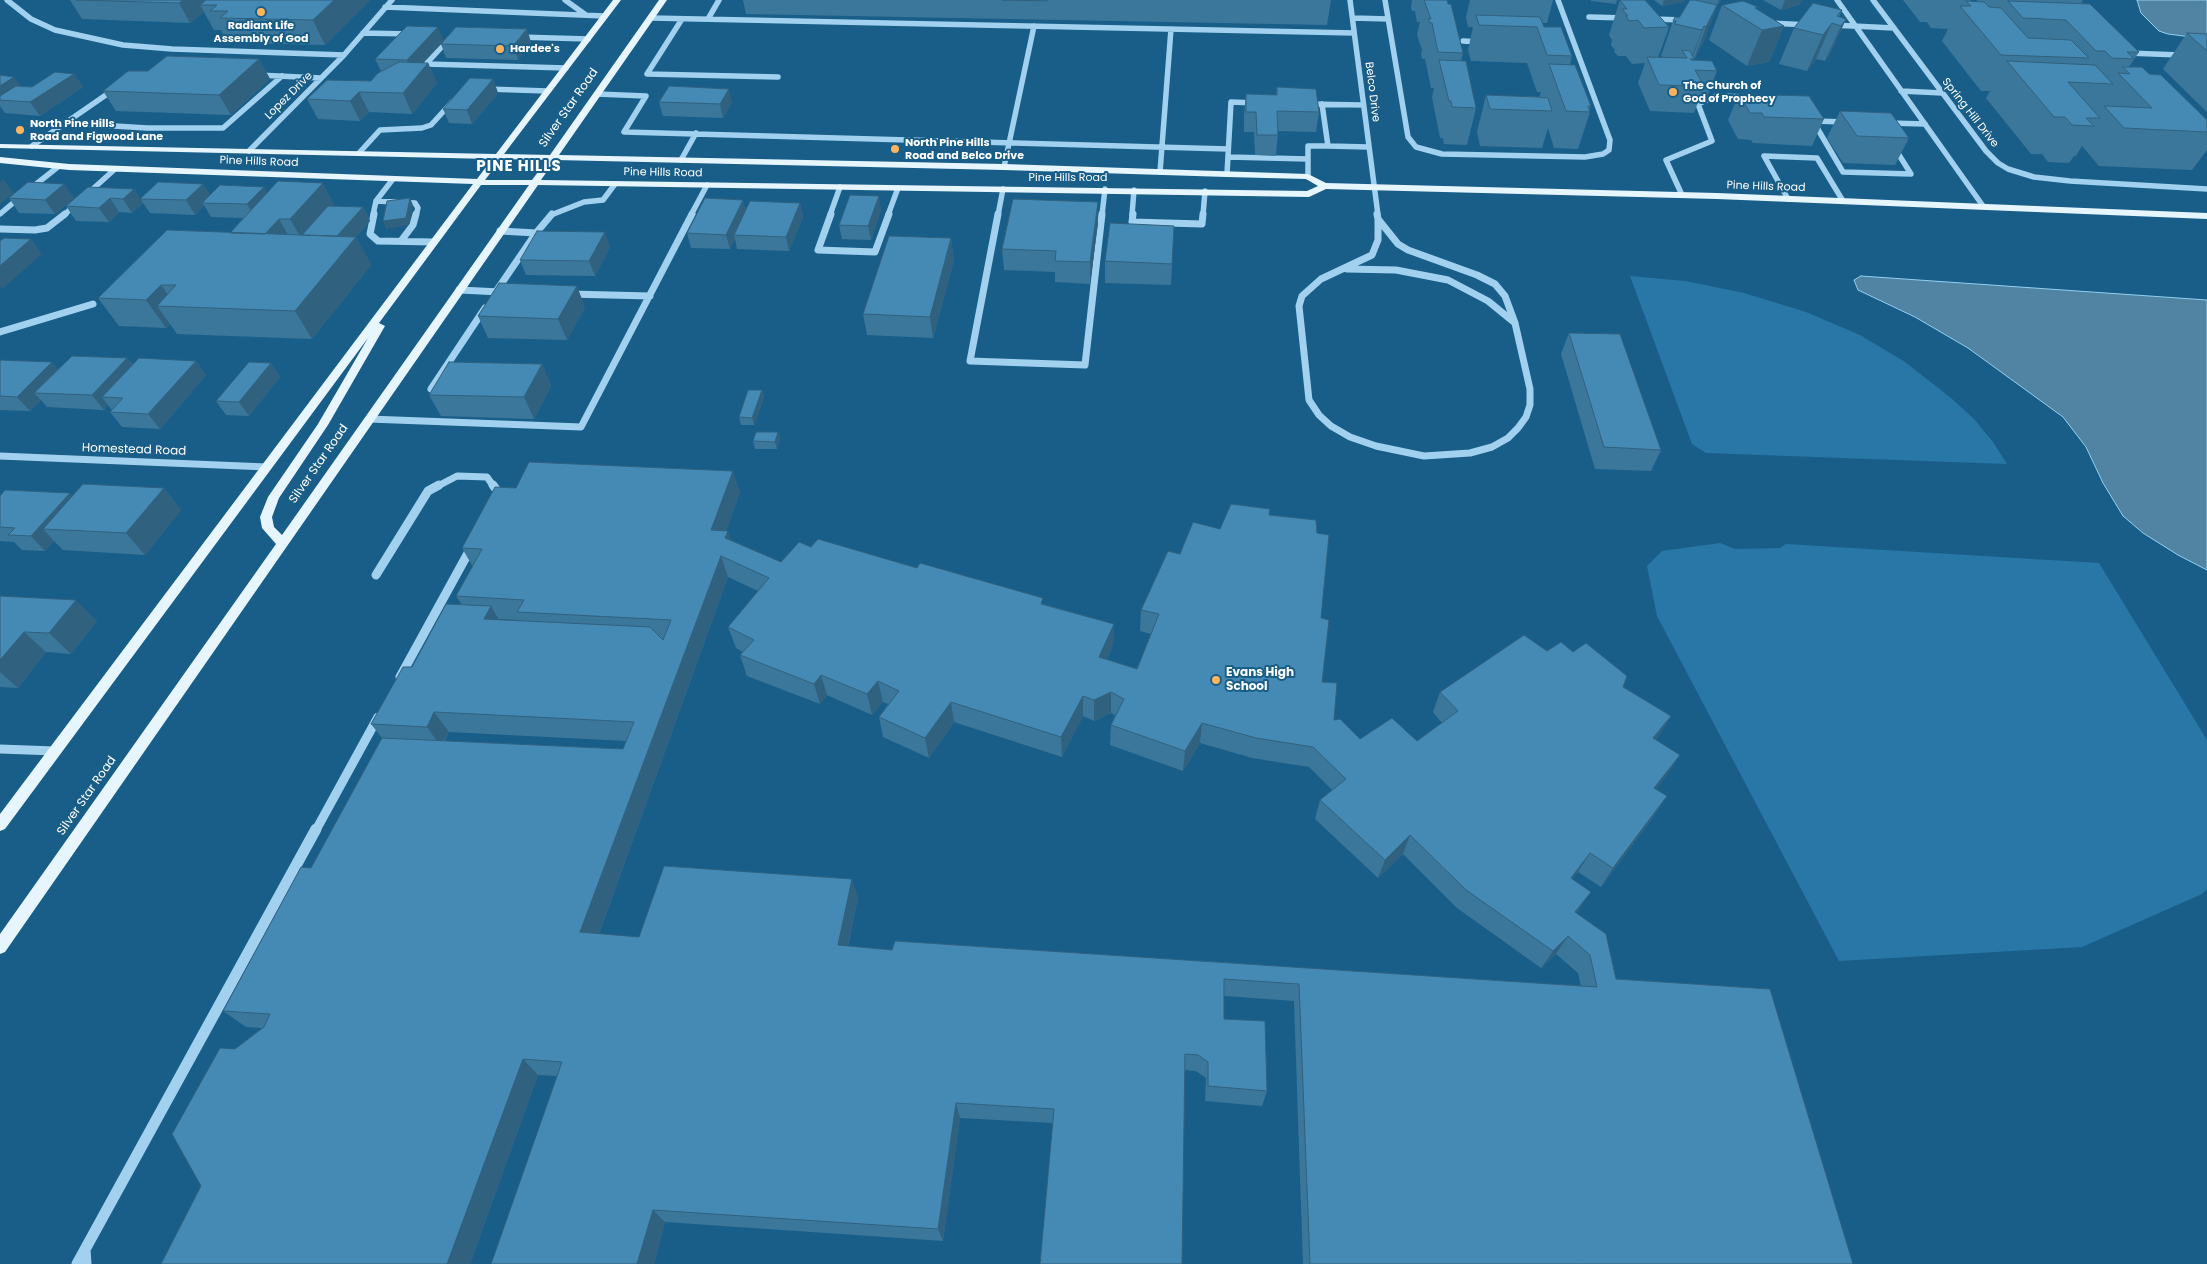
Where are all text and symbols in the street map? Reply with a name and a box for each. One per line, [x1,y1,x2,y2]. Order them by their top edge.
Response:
marker: Radiant Life Assembly of God [255,6,267,18]
place label: Radiant Life Assembly of God [214,19,308,45]
place label: Hardee's [510,42,560,56]
marker: Hardee's [494,43,506,55]
street label: Belco Drive [1362,61,1382,123]
street label: Silver Star Road [536,66,602,150]
street label: Lopez Drive [263,70,315,122]
street label: Spring Hill Drive [1939,76,2001,150]
place label: The Church of God of Prophecy [1683,79,1775,105]
marker: The Church of God of Prophecy [1667,86,1679,98]
place label: North Pine Hills Road and Figwood Lane [30,117,163,143]
marker: North Pine Hills Road and Figwood Lane [14,124,26,136]
place label: North Pine Hills Road and Belco Drive [905,136,1024,162]
marker: North Pine Hills Road and Belco Drive [889,143,901,155]
street label: Pine Hills Road [219,154,299,170]
district label: PINE HILLS [475,158,563,176]
street label: Pine Hills Road [623,166,703,180]
street label: Pine Hills Road [1029,171,1107,185]
street label: Pine Hills Road [1726,179,1806,195]
street label: Silver Star Road [286,422,352,506]
street label: Homestead Road [82,441,186,459]
place label: Evans High School [1226,666,1294,694]
marker: Evans High School [1210,674,1222,686]
street label: Silver Star Road [54,754,120,838]

